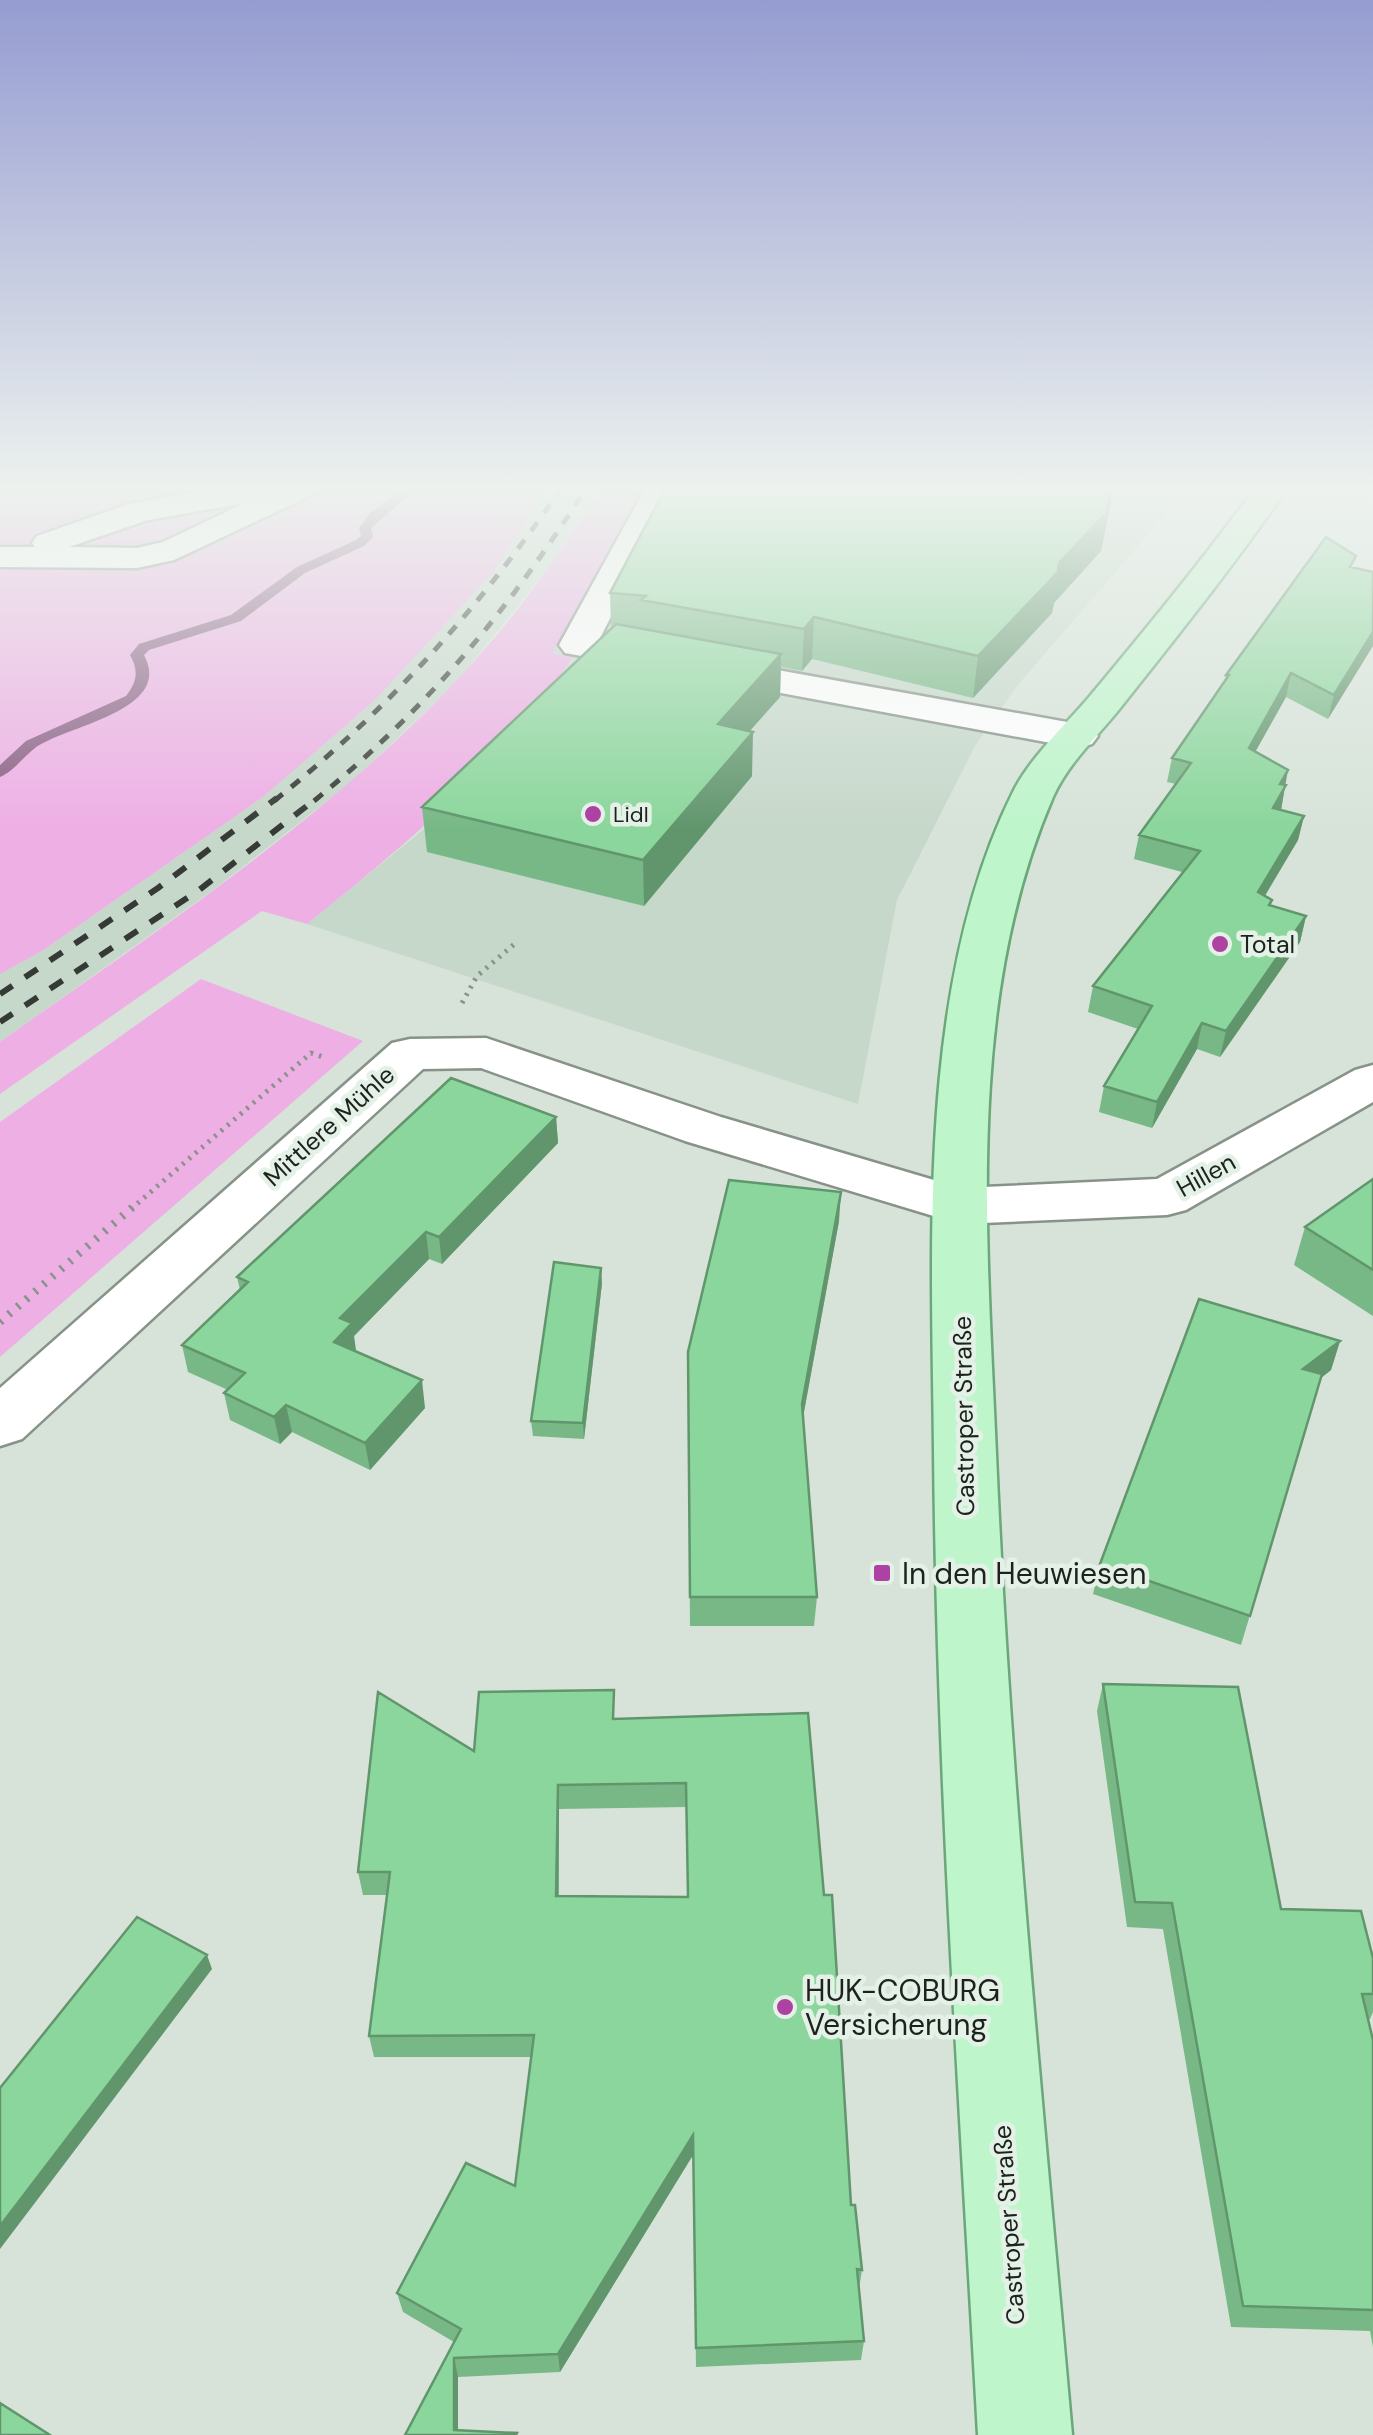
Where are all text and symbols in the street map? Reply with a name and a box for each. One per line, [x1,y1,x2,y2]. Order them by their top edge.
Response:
place label: Lidl [613,800,649,829]
marker: Lidl [582,803,604,825]
place label: Total [1240,928,1295,961]
marker: Total [1209,933,1231,955]
street label: Mittlere Mühle [256,1058,402,1194]
street label: Hillen [1171,1145,1241,1205]
street label: Castroper Straße [946,1316,982,1516]
place label: In den Heuwiesen [902,1554,1146,1593]
marker: In den Heuwiesen [871,1562,893,1584]
place label: HUK-COBURG Versicherung [805,1971,1000,2044]
marker: HUK-COBURG Versicherung [774,1996,796,2018]
street label: Castroper Straße [986,2124,1032,2326]

